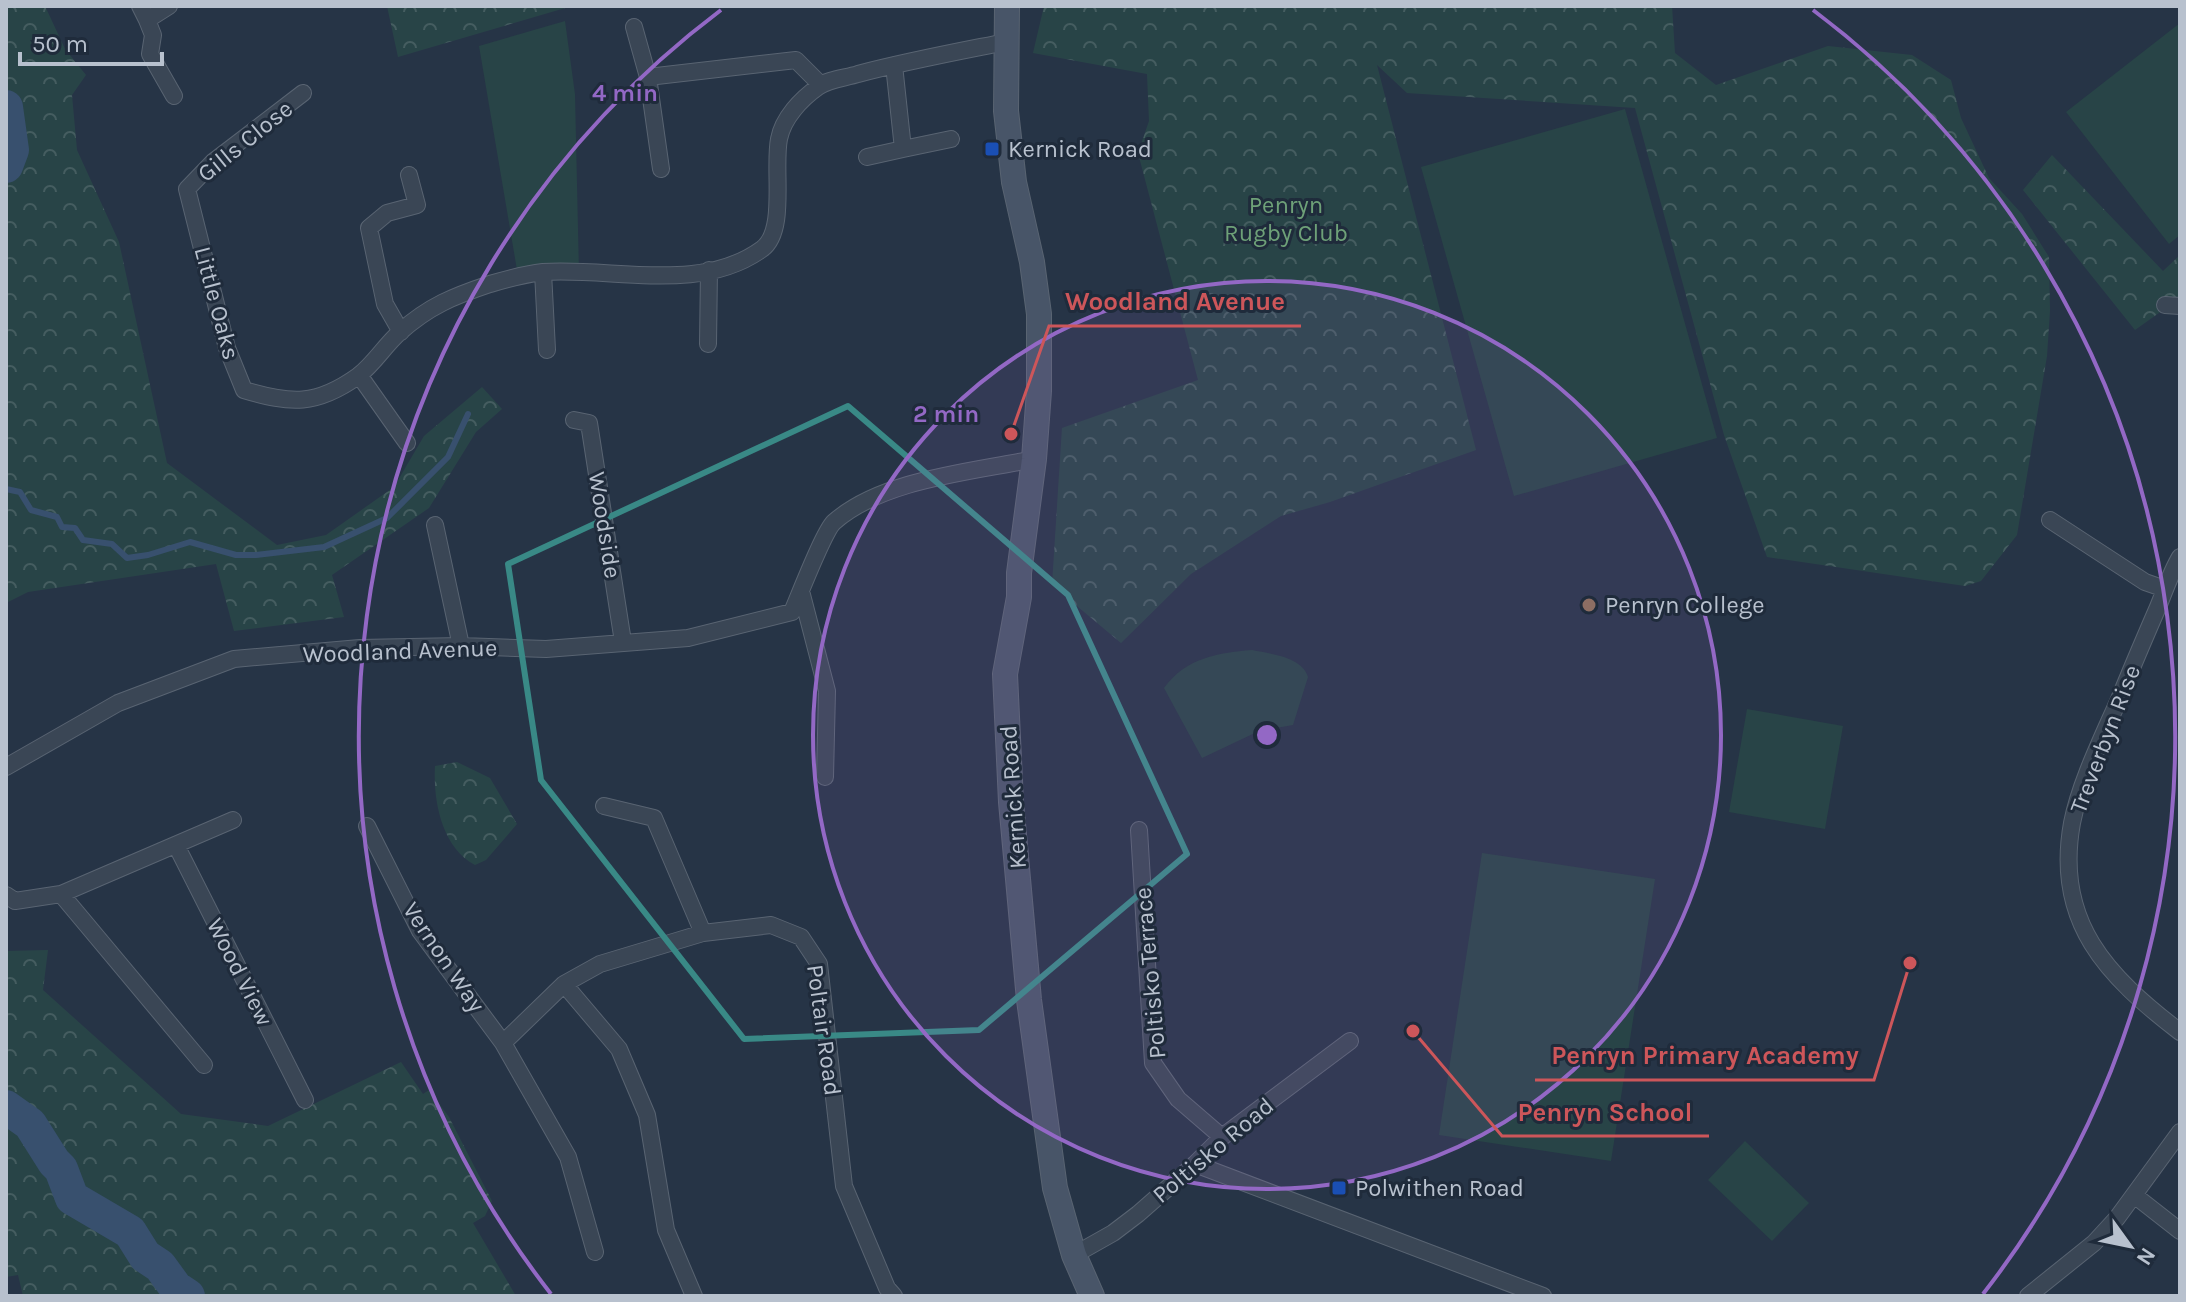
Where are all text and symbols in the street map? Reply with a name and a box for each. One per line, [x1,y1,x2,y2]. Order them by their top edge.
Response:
scale bar [20,16,162,66]
text: 50 m [32,30,88,58]
text: 4 min [592,79,658,107]
street label: Gills Close [192,94,298,188]
place label: Kernick Road [1008,135,1152,163]
marker: Kernick Road [983,140,1001,158]
park label: Penryn Rugby Club [1224,191,1348,247]
street label: Little Oaks [188,243,246,363]
callout: Woodland Avenue [1049,276,1301,326]
text: Woodland Avenue [1065,286,1285,317]
text: 2 min [913,400,979,428]
street label: Woodside [583,470,627,580]
place label: Penryn College [1605,591,1765,619]
marker: Penryn College [1580,596,1598,614]
street label: Woodland Avenue [302,634,498,668]
street label: Treverbyn Rise [2064,661,2146,817]
centre of rings [1253,721,1281,749]
street label: Kernick Road [994,724,1032,870]
street label: Poltisko Terrace [1129,886,1171,1060]
street label: Vernon Way [397,897,491,1017]
street label: Wood View [201,913,279,1031]
street label: Poltair Road [801,963,847,1097]
callout: Penryn Primary Academy [1535,1030,1874,1080]
text: Penryn Primary Academy [1551,1040,1859,1071]
callout: Penryn School [1502,1086,1709,1136]
street label: Poltisko Road [1147,1091,1279,1209]
text: Penryn School [1517,1097,1693,1128]
place label: Polwithen Road [1355,1174,1524,1202]
marker: Polwithen Road [1330,1179,1348,1197]
north arrow [2090,1206,2170,1286]
text: N [2131,1243,2161,1270]

